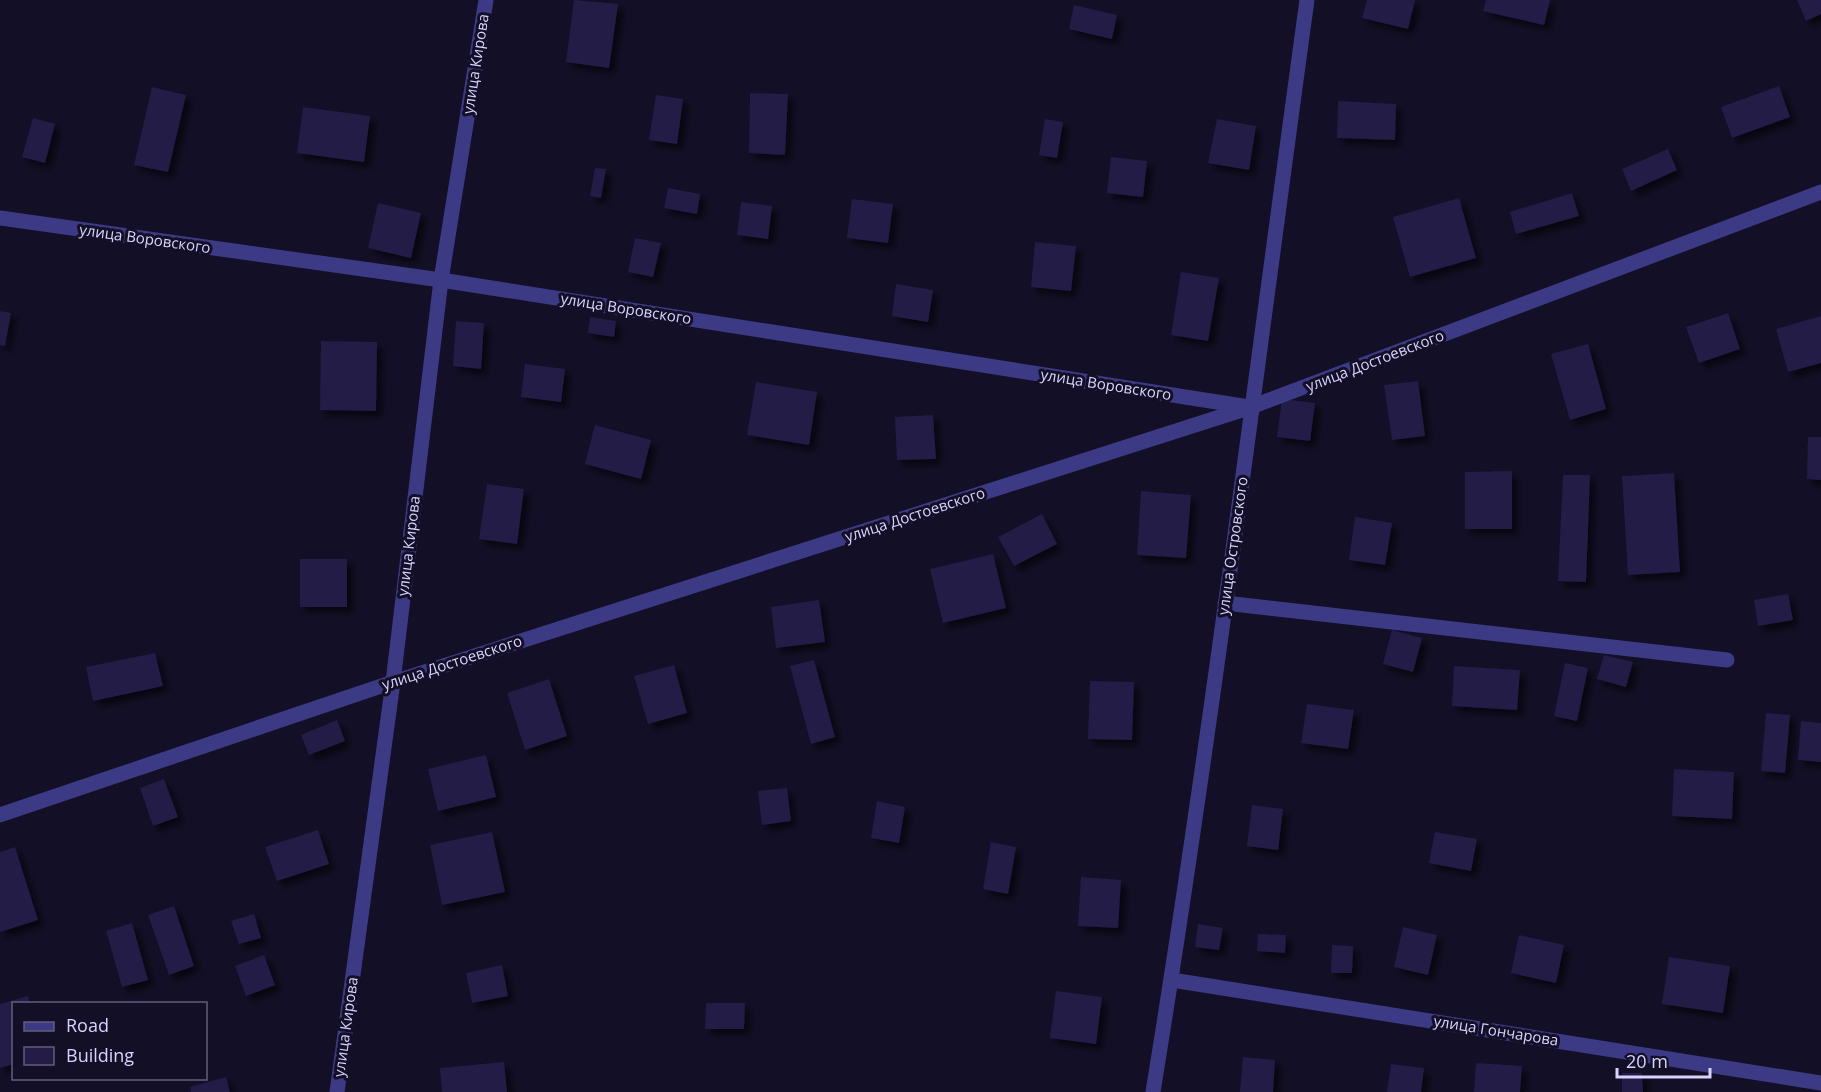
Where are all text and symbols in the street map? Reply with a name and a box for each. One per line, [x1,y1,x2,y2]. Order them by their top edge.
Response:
street label: улица Кирова [457,12,493,115]
street label: улица Воровского [78,219,212,257]
street label: улица Воровского [559,288,693,328]
street label: улица Достоевского [1303,325,1447,396]
street label: улица Воровского [1039,364,1173,404]
street label: улица Островского [1212,475,1252,616]
street label: улица Достоевского [842,482,987,546]
street label: улица Кирова [392,494,424,597]
street label: улица Достоевского [379,630,524,694]
street label: улица Кирова [328,975,362,1078]
legend [12,1002,207,1080]
street label: улица Гончарова [1432,1010,1560,1050]
text: Road [66,1013,109,1037]
scale bar [1617,1041,1710,1079]
text: Building [66,1043,134,1067]
text: 20 m [1626,1049,1668,1073]

